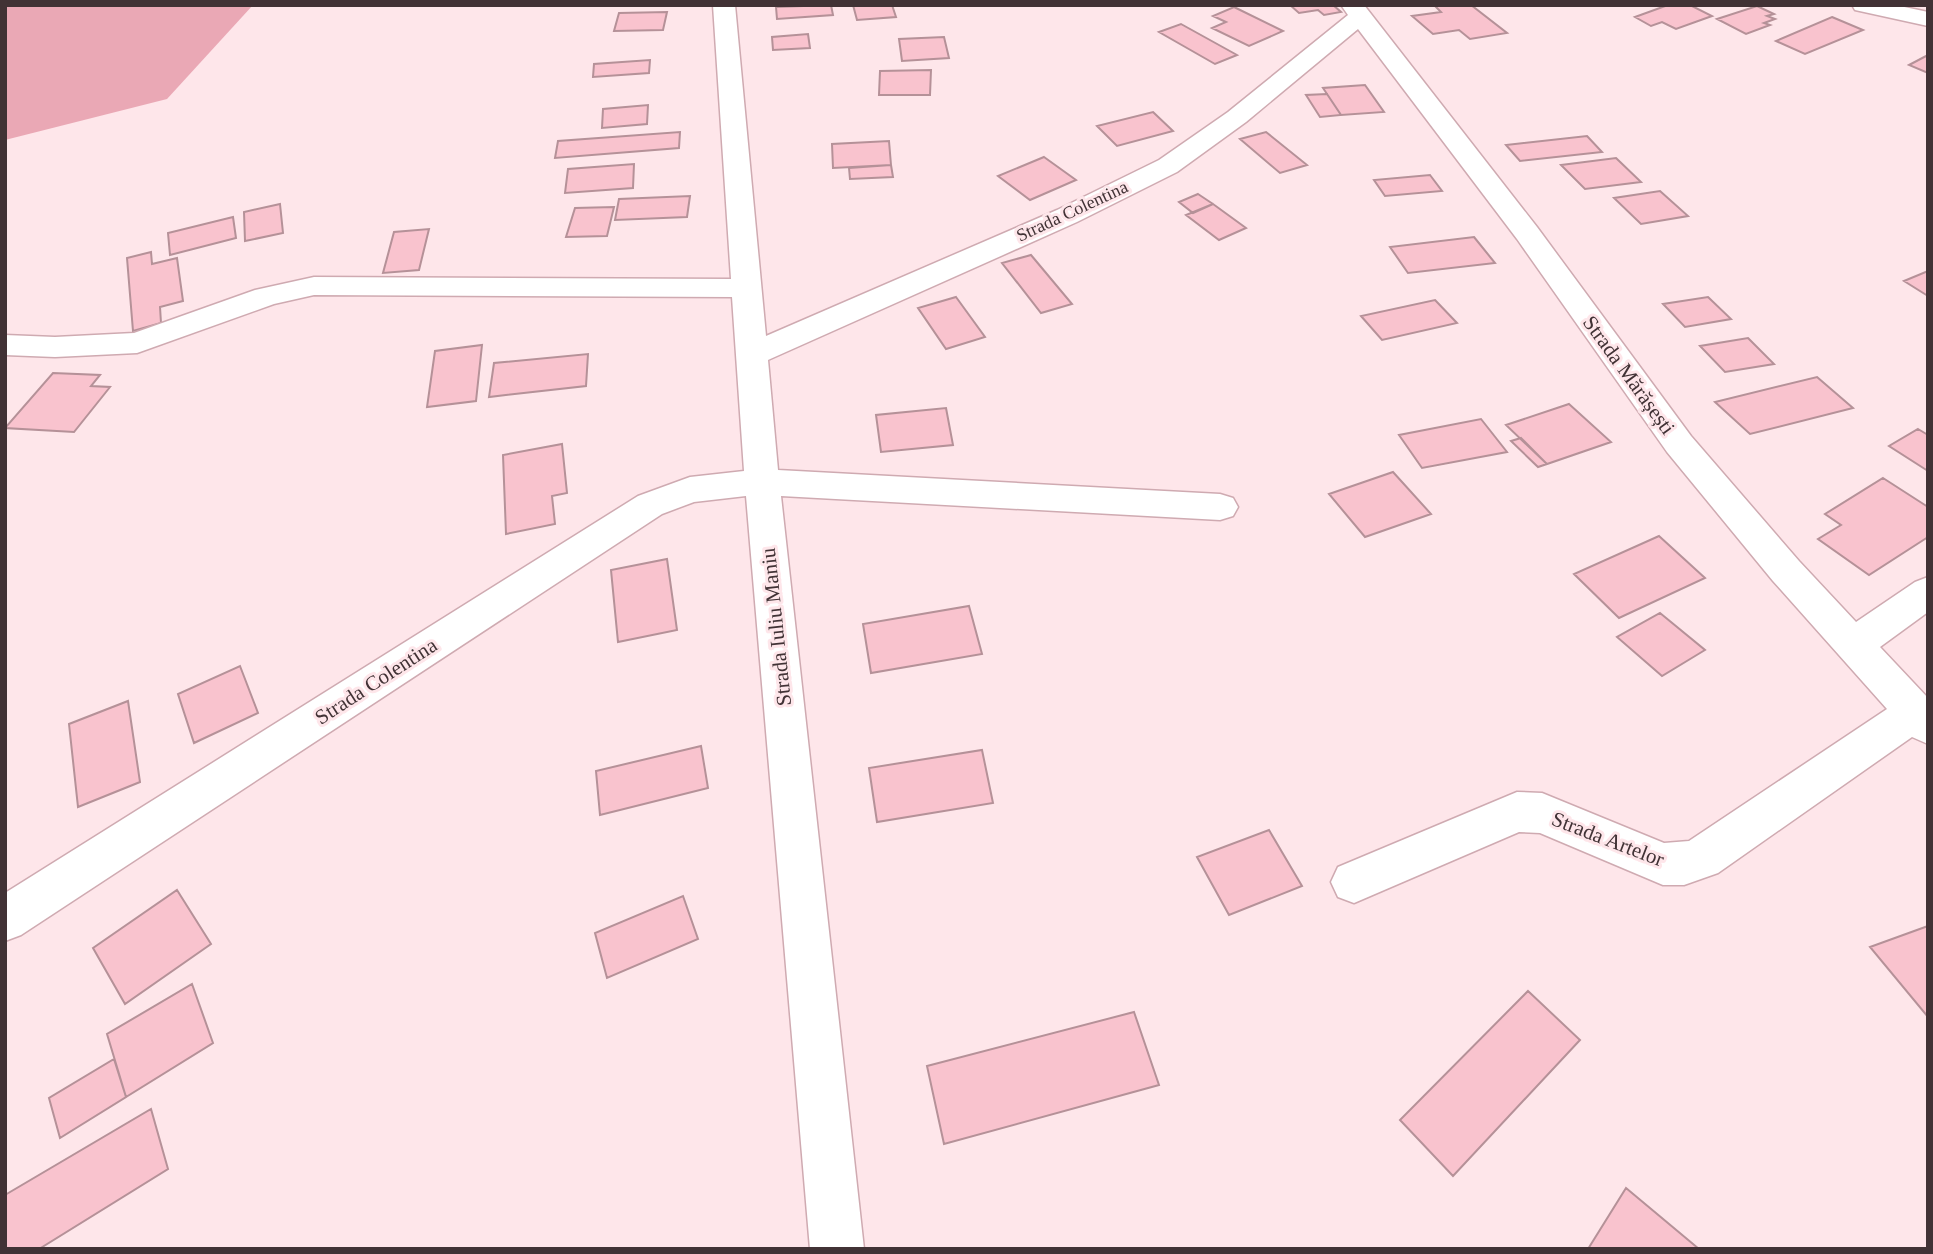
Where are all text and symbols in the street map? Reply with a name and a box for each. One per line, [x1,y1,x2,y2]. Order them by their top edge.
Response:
street label: Strada Colentina [1013,176,1131,246]
street label: Strada Mărășești [1578,311,1680,439]
street label: Strada Iuliu Maniu [756,546,796,707]
street label: Strada Colentina [311,632,442,729]
street label: Strada Artelor [1548,807,1668,871]

